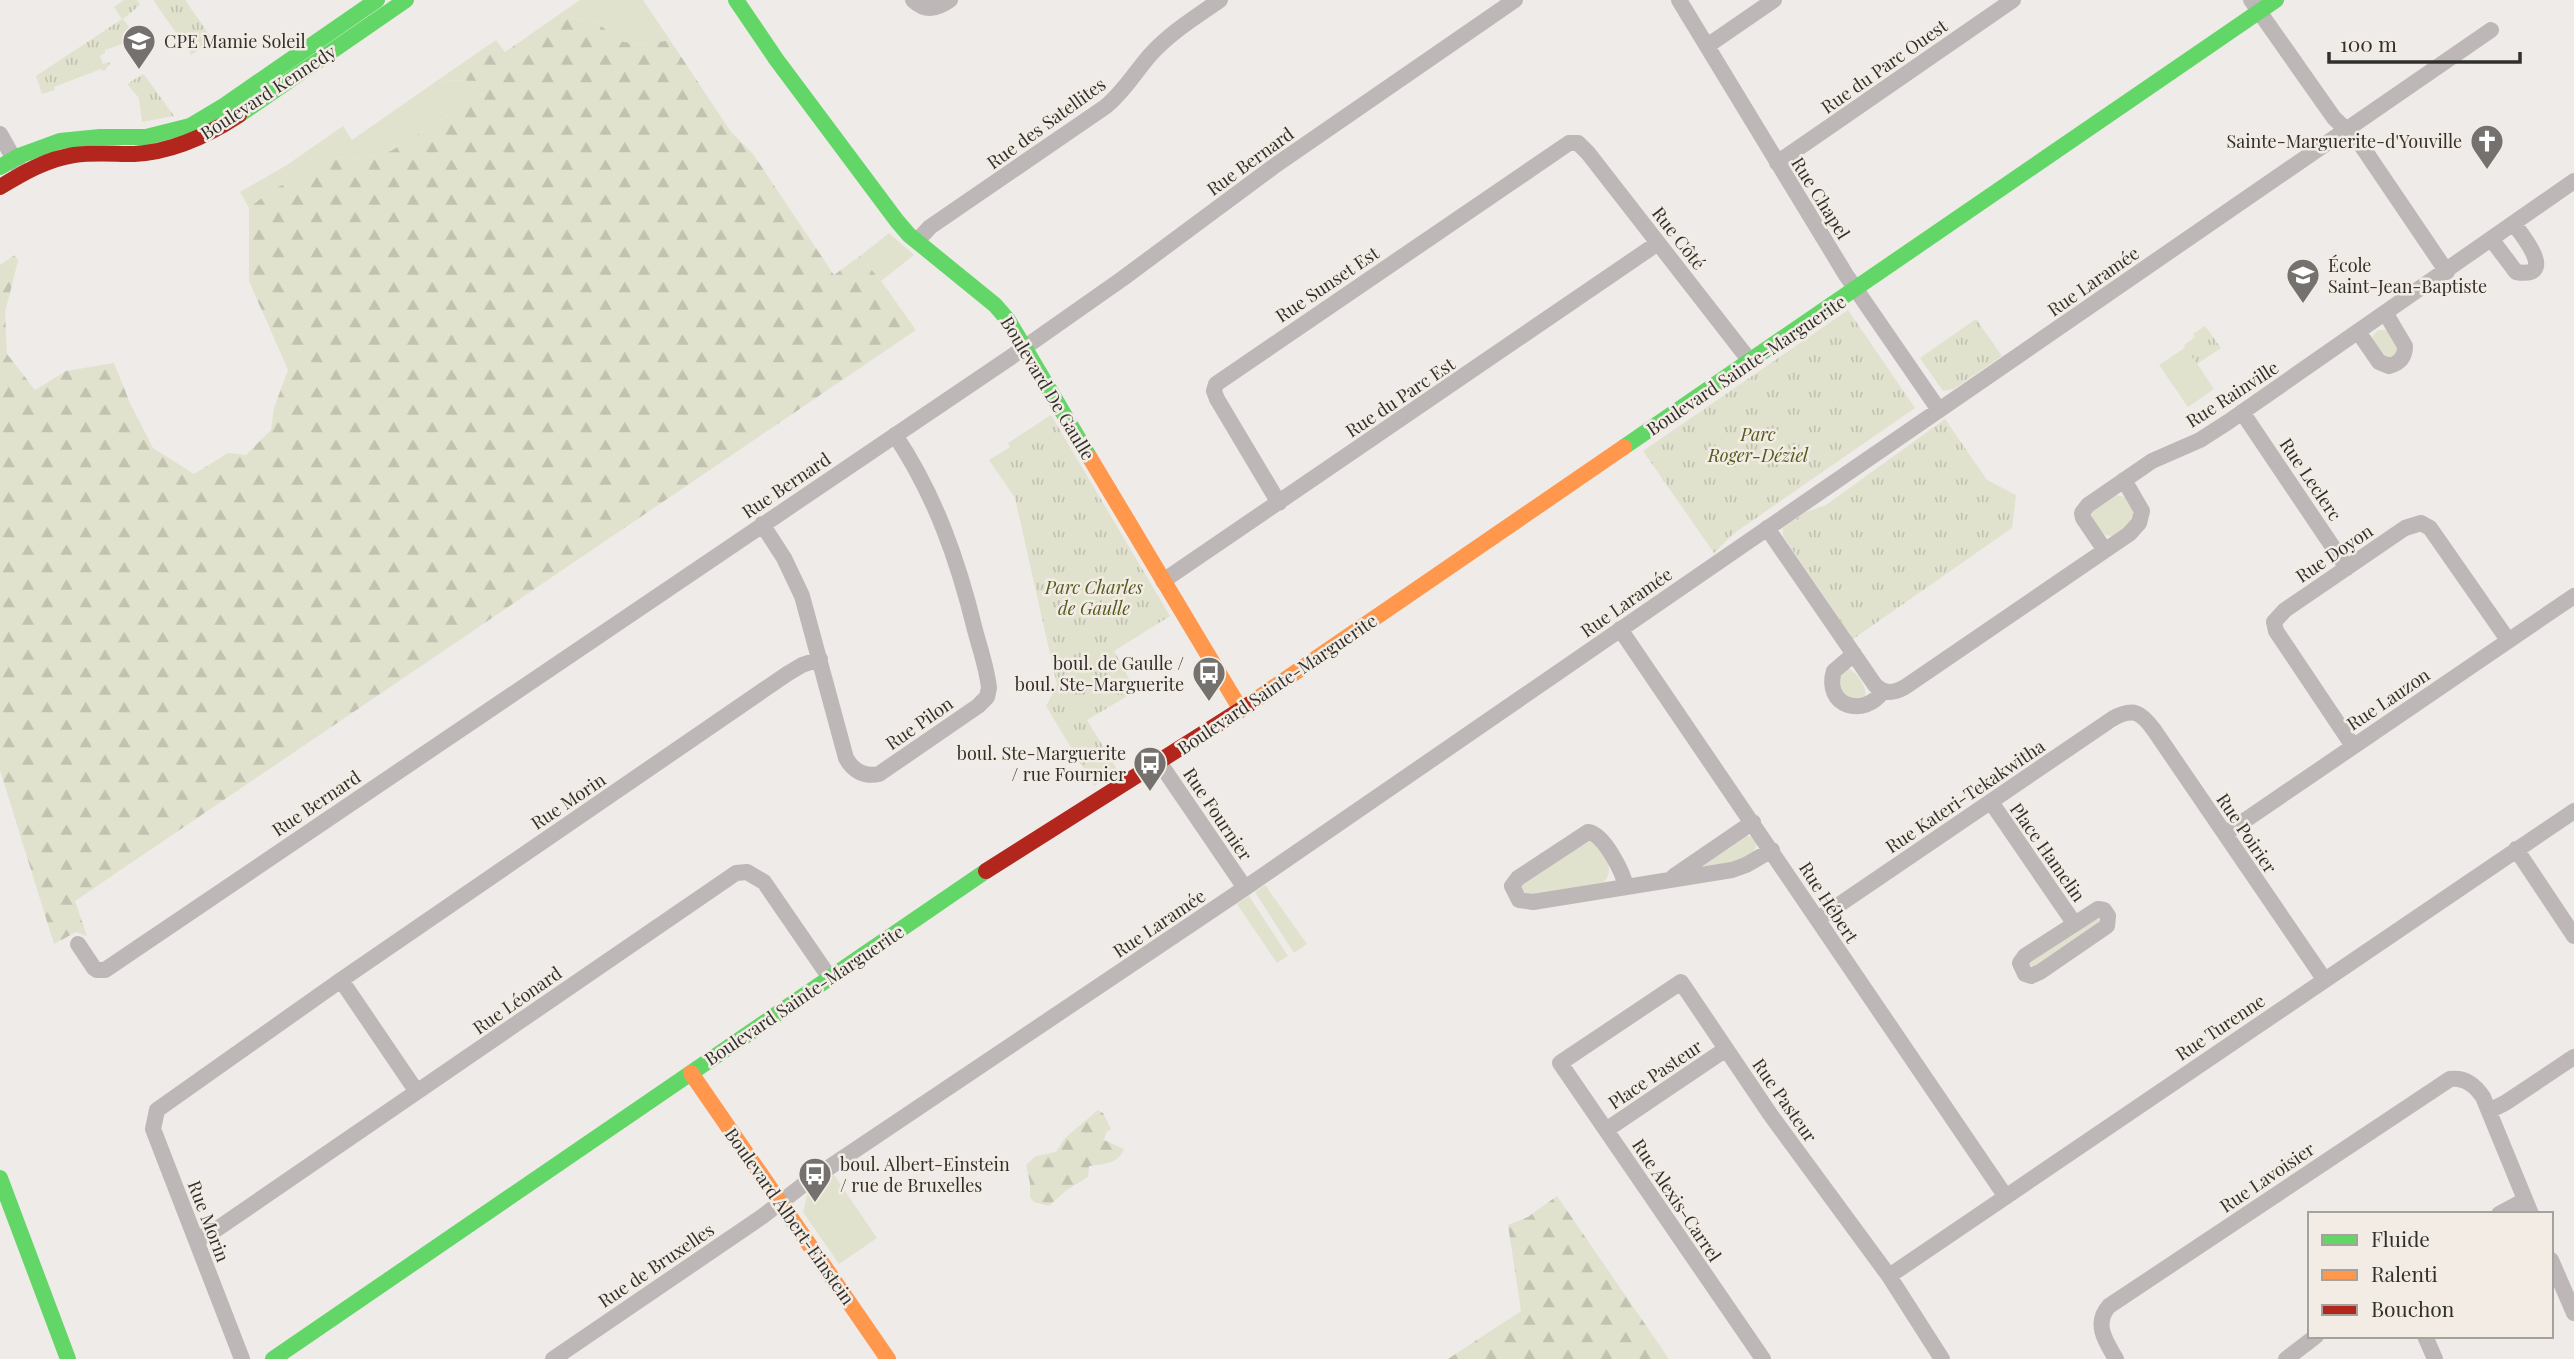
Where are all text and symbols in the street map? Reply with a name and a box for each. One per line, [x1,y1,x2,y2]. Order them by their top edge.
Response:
street label: Rue du Parc Ouest [1816,13,1952,118]
scale bar [2329,21,2520,65]
school or university icon: CPE Mamie Soleil [120,22,158,71]
place label: CPE Mamie Soleil [164,29,306,53]
text: 100 m [2340,29,2397,57]
street label: Boulevard Kennedy [196,39,340,145]
street label: Rue des Satellites [982,72,1110,174]
street label: Rue Bernard [1202,121,1299,201]
church icon: Sainte-Marguerite-d'Youville [2468,122,2506,171]
place label: Sainte-Marguerite-d'Youville [2227,129,2462,153]
street label: Rue Chapel [1786,152,1856,244]
street label: Rue Côté [1647,202,1711,274]
street label: Rue Sunset Est [1271,240,1384,327]
street label: Rue Laramée [2043,241,2143,321]
place label: École Saint-Jean-Baptiste [2328,253,2487,298]
school or university icon: École Saint-Jean-Baptiste [2284,256,2322,305]
street label: Boulevard Sainte-Marguerite [1642,289,1850,441]
street label: Boulevard De Gaulle [996,312,1100,464]
street label: Rue du Parc Est [1341,351,1460,442]
street label: Rue Rainville [2181,355,2283,433]
park label: Parc Roger-Déziel [1707,422,1809,467]
street label: Rue Leclerc [2275,433,2348,525]
street label: Rue Bernard [737,446,835,523]
street label: Rue Doyon [2291,518,2377,588]
street label: Rue Laramée [1576,562,1676,642]
park label: Parc Charles de Gaulle [1044,575,1143,620]
street label: Boulevard Sainte-Marguerite [1173,608,1381,760]
place label: boul. de Gaulle / boul. Ste-Marguerite [1015,651,1184,696]
bus stop icon: boul. de Gaulle / boul. Ste-Marguerite [1190,654,1228,703]
street label: Rue Lauzon [2342,662,2434,735]
street label: Rue Pilon [881,691,958,755]
street label: Rue Kateri-Tekakwitha [1881,734,2049,858]
place label: boul. Ste-Marguerite / rue Fournier [957,741,1126,786]
bus stop icon: boul. Ste-Marguerite / rue Fournier [1131,744,1169,793]
street label: Rue Fournier [1178,763,1258,865]
street label: Rue Bernard [267,764,365,841]
street label: Rue Morin [526,767,610,835]
street label: Rue Poirier [2211,788,2283,878]
street label: Place Hamelin [2005,798,2091,906]
street label: Rue Hébert [1794,857,1864,948]
street label: Rue Laramée [1108,883,1210,963]
street label: Boulevard Sainte-Marguerite [700,919,908,1071]
street label: Rue Léonard [468,960,567,1039]
street label: Rue Turenne [2171,988,2269,1066]
street label: Place Pasteur [1603,1034,1707,1114]
street label: Rue Pasteur [1747,1053,1823,1147]
street label: Boulevard Albert-Einstein [720,1123,860,1309]
street label: Rue Alexis-Carrel [1627,1134,1727,1266]
street label: Rue Lavoisier [2215,1136,2319,1218]
place label: boul. Albert-Einstein / rue de Bruxelles [840,1152,1010,1197]
bus stop icon: boul. Albert-Einstein / rue de Bruxelles [796,1155,834,1204]
street label: Rue Morin [183,1177,236,1265]
legend [2308,1212,2553,1338]
street label: Rue de Bruxelles [593,1217,719,1313]
text: Fluide [2371,1224,2430,1252]
text: Ralenti [2371,1259,2438,1287]
text: Bouchon [2371,1294,2455,1322]

